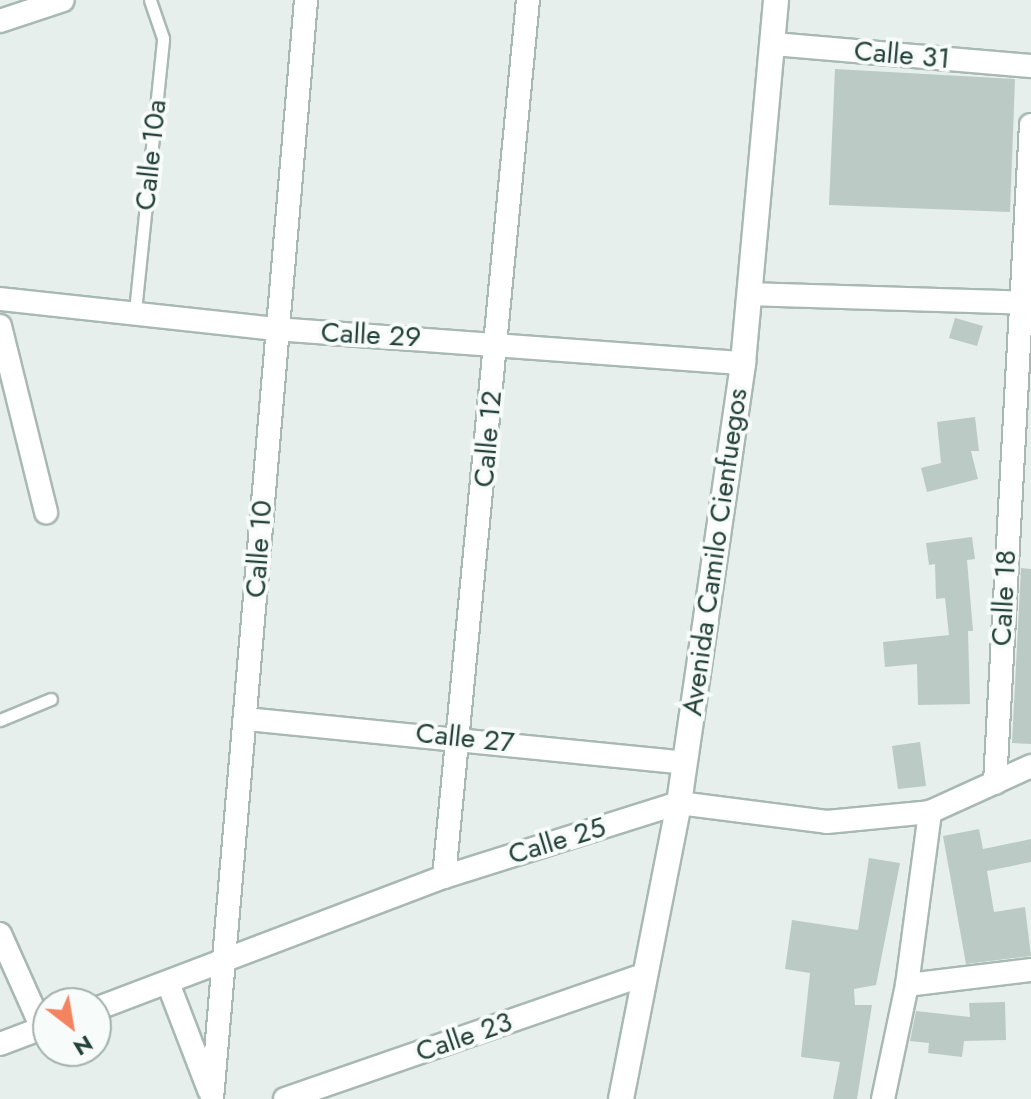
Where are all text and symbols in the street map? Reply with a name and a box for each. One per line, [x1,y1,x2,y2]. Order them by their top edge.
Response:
street label: Calle 31 [853,34,951,76]
street label: Calle 10a [128,98,174,212]
street label: Calle 29 [320,316,422,354]
street label: Avenida Camilo Cienfuegos [675,386,755,718]
street label: Calle 12 [467,389,509,489]
street label: Calle 10 [239,499,279,599]
street label: Calle 18 [985,549,1023,647]
street label: Calle 27 [414,716,516,760]
street label: Calle 25 [504,810,610,872]
north arrow [32,987,112,1067]
street label: Calle 23 [411,1005,517,1069]
text: N [68,1028,99,1064]

